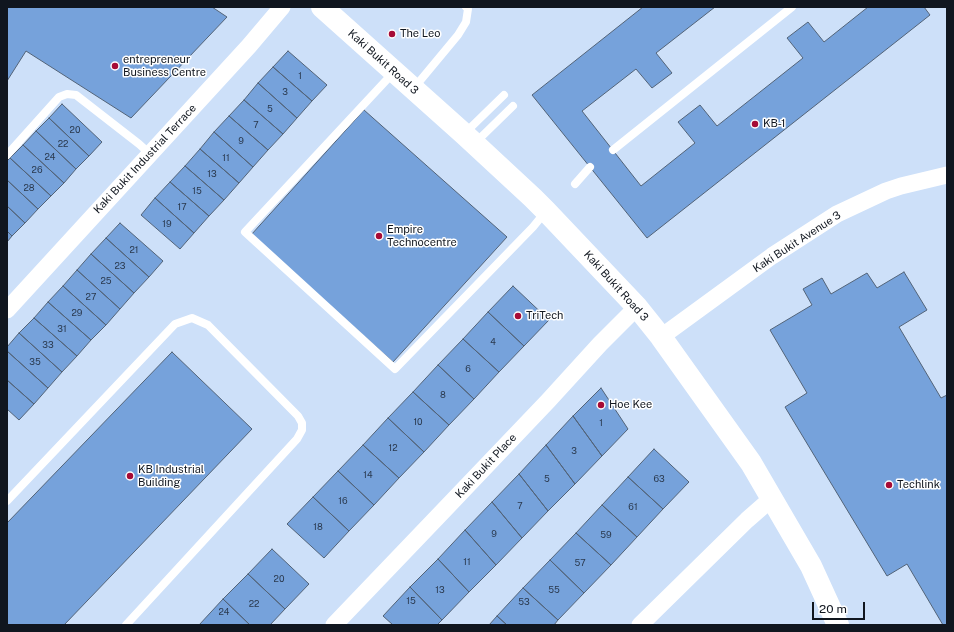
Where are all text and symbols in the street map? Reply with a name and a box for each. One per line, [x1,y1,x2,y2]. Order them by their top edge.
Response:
street label: Kaki Bukit Road 3 [345,27,421,97]
place label: The Leo [400,27,440,41]
marker: The Leo [387,29,397,39]
place label: entrepreneur Business Centre [123,53,206,79]
marker: entrepreneur Business Centre [110,61,120,71]
house number: 1 [298,71,302,81]
house number: 3 [282,87,288,97]
street label: Kaki Bukit Industrial Terrace [91,102,199,216]
house number: 5 [267,104,273,114]
place label: KB-1 [763,117,786,131]
marker: KB-1 [750,119,760,129]
house number: 7 [253,120,259,130]
house number: 20 [70,125,80,135]
house number: 9 [238,136,244,146]
house number: 22 [58,139,68,149]
house number: 24 [44,152,56,162]
house number: 11 [222,153,230,163]
house number: 26 [32,165,42,175]
house number: 13 [207,169,217,179]
house number: 28 [23,183,35,193]
house number: 15 [192,186,202,196]
house number: 17 [177,202,187,212]
street label: Kaki Bukit Avenue 3 [751,209,843,275]
house number: 19 [162,219,172,229]
place label: Empire Technocentre [387,223,457,249]
marker: Empire Technocentre [374,231,384,241]
house number: 21 [129,245,139,255]
street label: Kaki Bukit Road 3 [581,248,651,324]
house number: 23 [114,261,126,271]
house number: 25 [100,276,112,286]
house number: 27 [86,292,96,302]
house number: 29 [72,308,82,318]
place label: TriTech [526,309,563,323]
marker: TriTech [513,311,523,321]
house number: 31 [57,324,67,334]
house number: 4 [490,337,496,347]
house number: 33 [42,340,54,350]
house number: 35 [29,357,41,367]
house number: 6 [465,364,471,374]
house number: 8 [440,390,446,400]
place label: Hoe Kee [609,398,652,412]
marker: Hoe Kee [596,400,606,410]
house number: 10 [413,417,423,427]
house number: 1 [599,418,603,428]
street label: Kaki Bukit Place [453,431,519,501]
house number: 12 [388,443,398,453]
house number: 3 [571,446,577,456]
place label: KB Industrial Building [138,463,204,489]
house number: 14 [363,470,373,480]
marker: KB Industrial Building [125,471,135,481]
house number: 5 [544,474,550,484]
house number: 63 [653,474,665,484]
place label: Techlink [897,478,940,492]
marker: Techlink [884,480,894,490]
house number: 16 [338,496,348,506]
house number: 7 [517,501,523,511]
house number: 61 [628,502,638,512]
house number: 18 [313,522,323,532]
house number: 9 [491,529,497,539]
house number: 59 [600,530,612,540]
house number: 11 [463,557,471,567]
house number: 57 [574,558,586,568]
house number: 20 [274,574,284,584]
house number: 13 [435,585,445,595]
house number: 55 [548,585,560,595]
scale bar [814,594,867,620]
house number: 15 [406,596,416,606]
house number: 53 [518,597,530,607]
house number: 22 [249,599,259,609]
text: 20 m [819,602,847,616]
house number: 24 [218,607,230,617]

